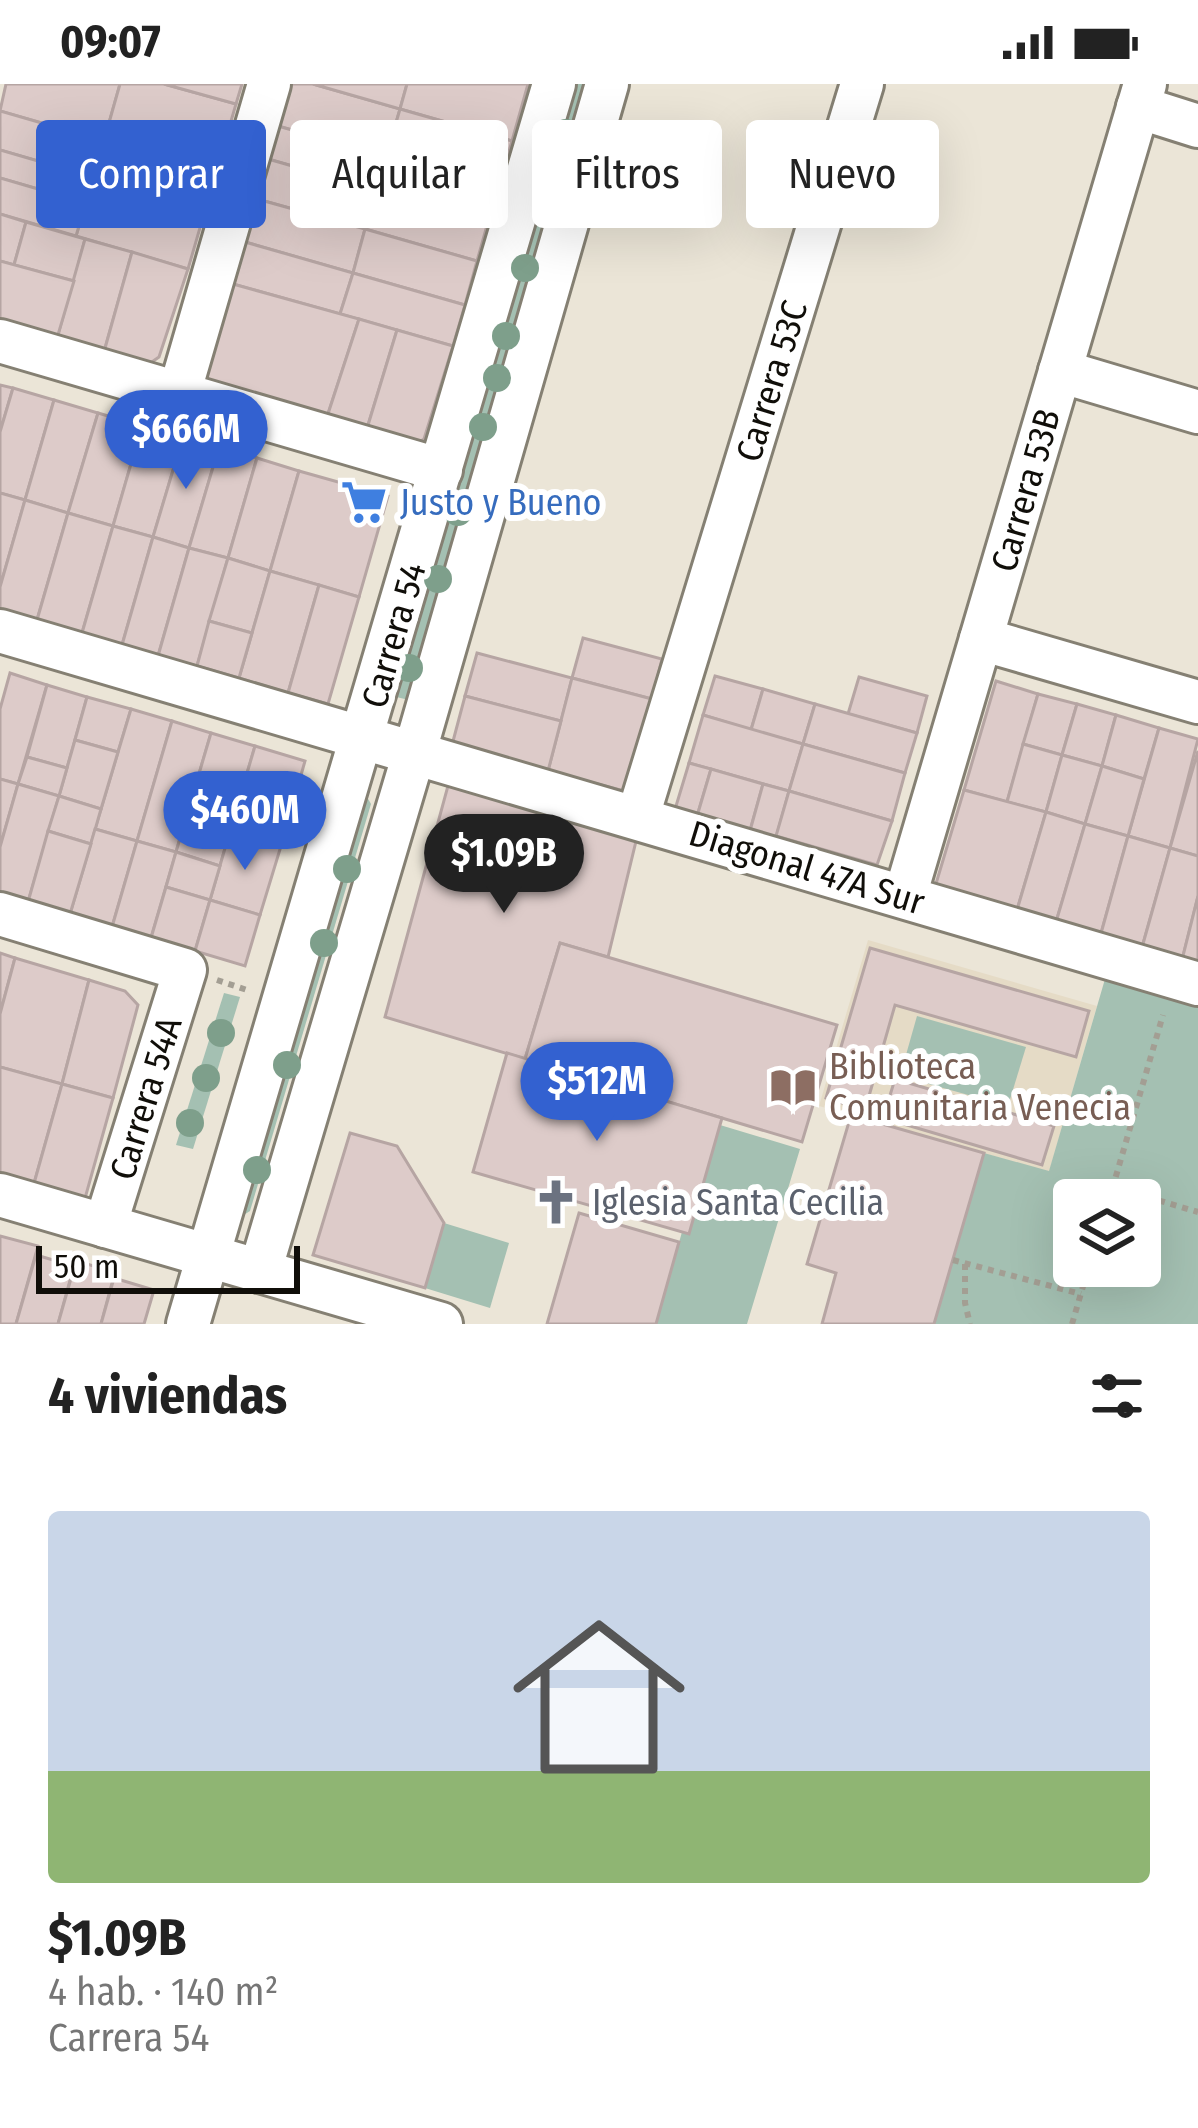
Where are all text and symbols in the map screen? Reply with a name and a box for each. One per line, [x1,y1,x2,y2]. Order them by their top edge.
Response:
text: 09:07 [60,15,161,69]
chip: Comprar [36,120,266,228]
chip: Alquilar [290,120,508,228]
chip: Filtros [532,120,722,228]
chip: Nuevo [746,120,939,228]
street label: Carrera 53C [727,296,817,467]
pin: $666M [102,390,270,492]
street label: Carrera 53B [982,404,1070,577]
text: $666M [132,406,240,452]
supermarket icon: Justo y Bueno [339,477,389,527]
place label: Justo y Bueno [400,481,601,525]
street label: Carrera 54 [352,558,436,713]
pin: $460M [161,771,329,873]
text: $460M [190,787,300,833]
street label: Diagonal 47A Sur [684,811,930,925]
pin: $1.09B [406,814,602,916]
text: $1.09B [451,830,557,876]
street label: Carrera 54A [100,1012,192,1185]
pin: $512M [513,1042,681,1144]
place label: Biblioteca Comunitaria Venecia [829,1045,1131,1130]
text: $512M [547,1058,647,1104]
library icon: Biblioteca Comunitaria Venecia [768,1062,818,1112]
church icon: Iglesia Santa Cecilia [531,1177,581,1227]
map controls [1053,1179,1161,1287]
button: layers [1053,1179,1161,1287]
place label: Iglesia Santa Cecilia [592,1181,884,1225]
scale bar [36,1240,300,1293]
text: 50 m [54,1247,119,1287]
icon: filters [1084,1363,1150,1429]
text: 4 viviendas [48,1365,287,1427]
icon: home [491,1589,707,1805]
text: $1.09B [48,1907,186,1969]
text: 4 hab. · 140 m² [48,1969,278,2015]
text: Carrera 54 [48,2015,209,2061]

